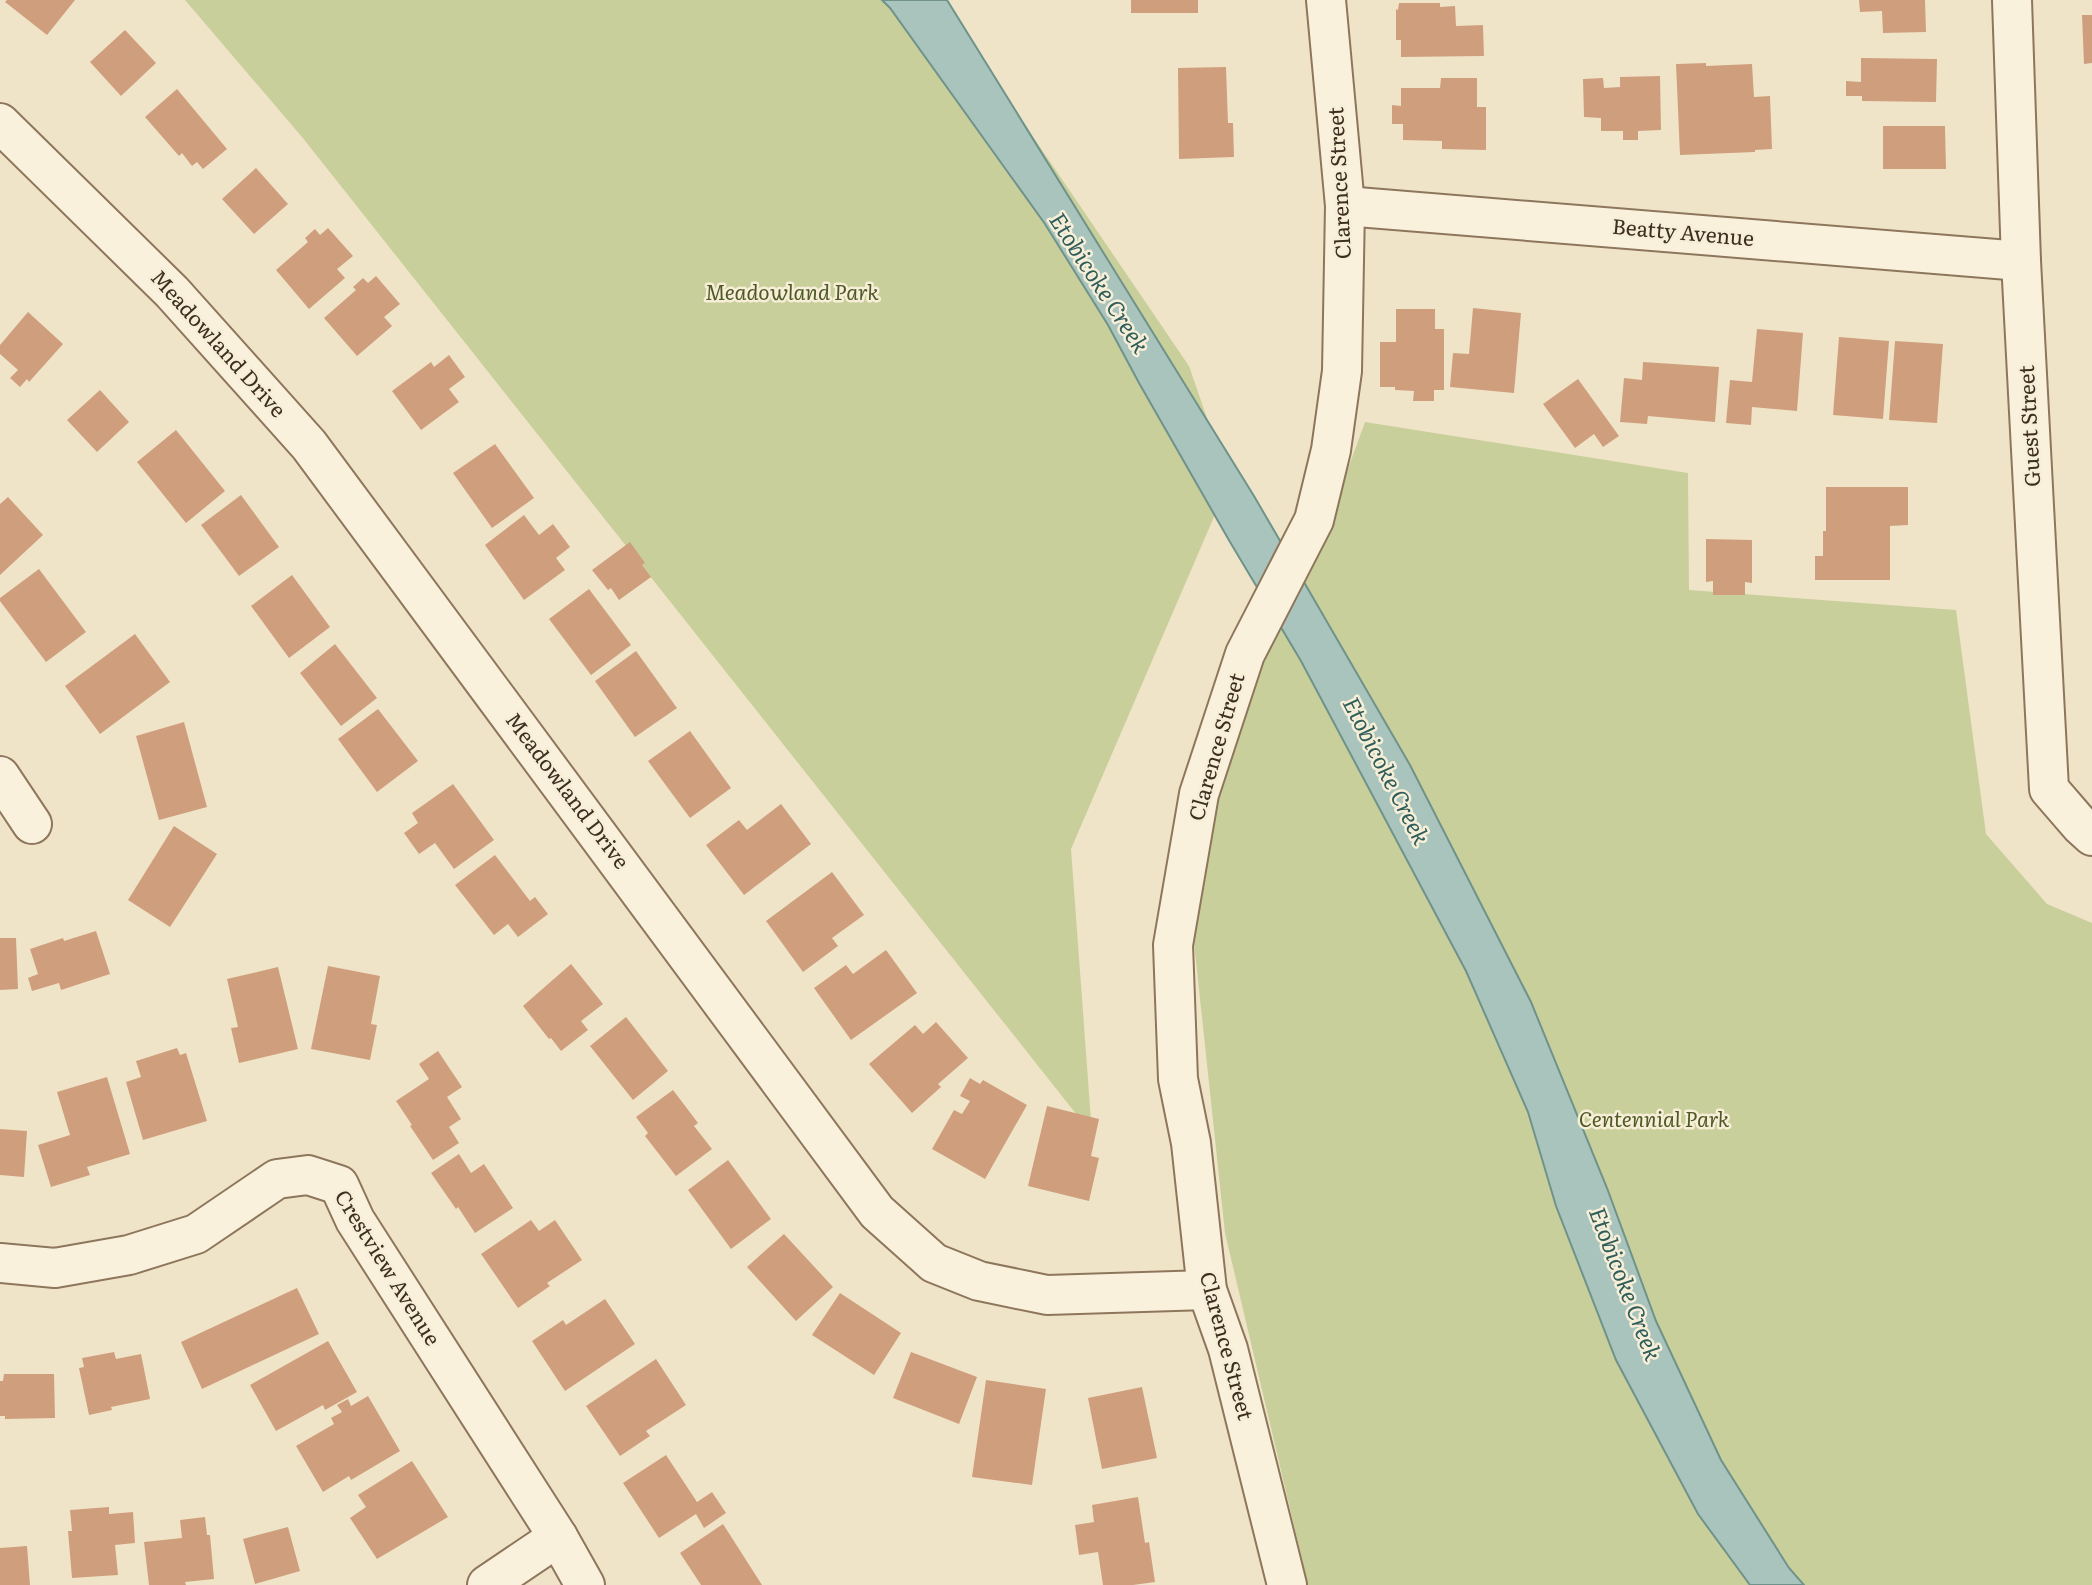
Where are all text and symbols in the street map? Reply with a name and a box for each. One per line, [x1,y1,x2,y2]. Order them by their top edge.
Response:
street label: Clarence Street [1318,106,1357,260]
water label: Etobicoke Creek [1042,205,1159,359]
street label: Beatty Avenue [1611,209,1756,252]
street label: Meadowland Drive [145,262,295,423]
park label: Meadowland Park [705,275,879,306]
street label: Guest Street [2009,364,2046,488]
street label: Clarence Street [1179,668,1251,824]
water label: Etobicoke Creek [1336,690,1440,850]
street label: Meadowland Drive [500,705,638,874]
park label: Centennial Park [1579,1102,1730,1133]
street label: Crestview Avenue [329,1183,450,1351]
water label: Etobicoke Creek [1582,1202,1672,1365]
street label: Clarence Street [1194,1268,1263,1423]

